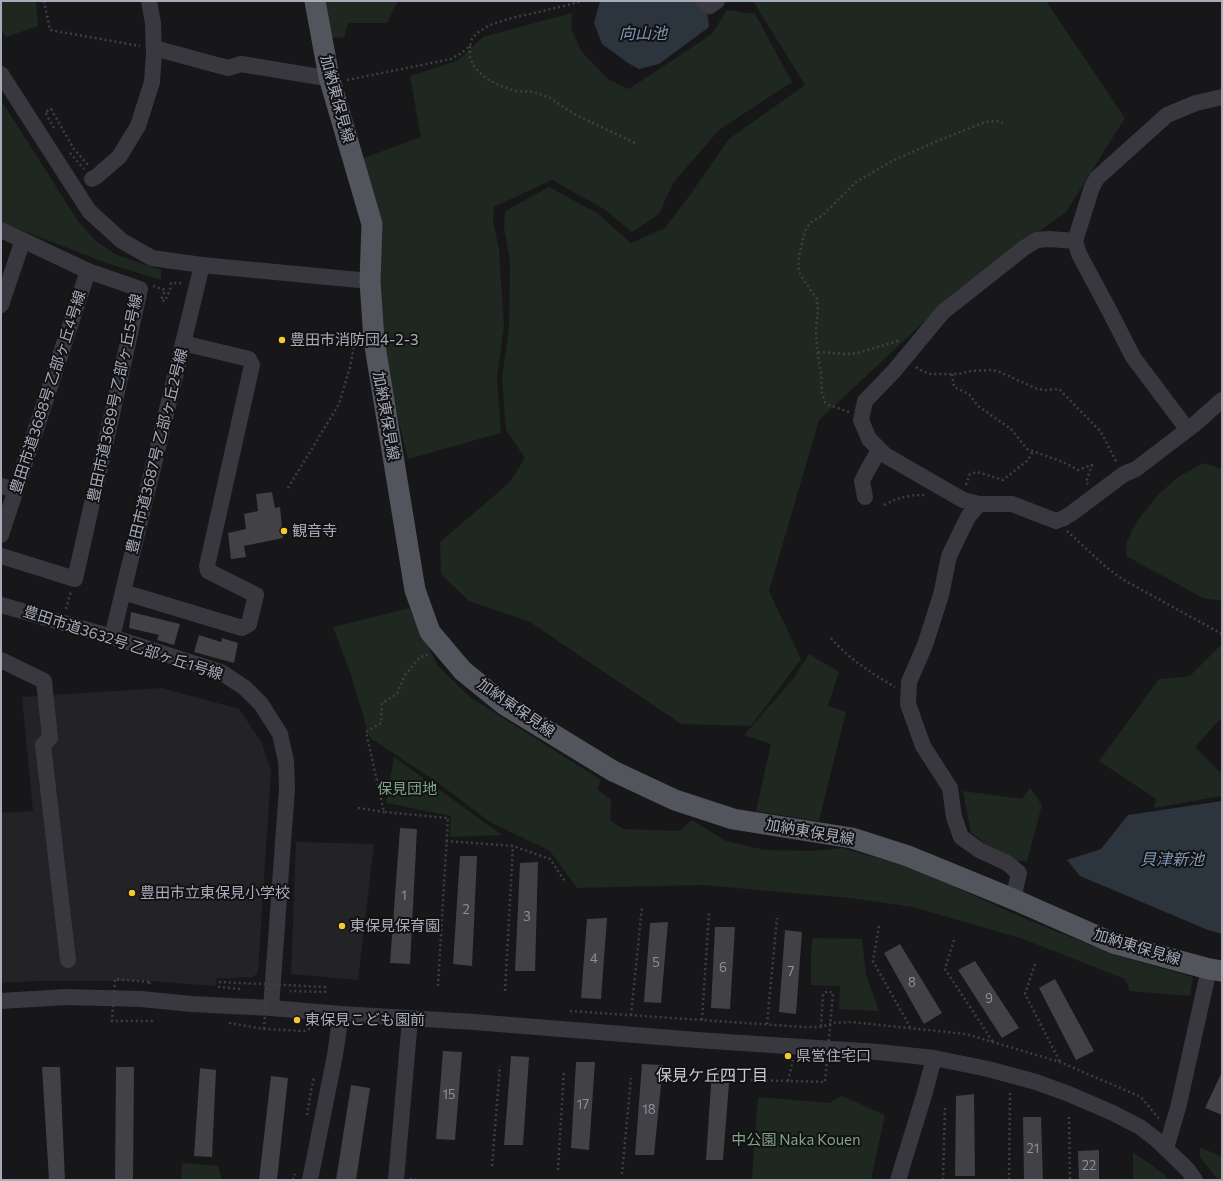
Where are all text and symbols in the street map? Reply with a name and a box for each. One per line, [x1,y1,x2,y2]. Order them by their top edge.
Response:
water label: 向山池 [619,24,667,44]
street label: 加納東保見線 [317,53,357,145]
street label: 豊田市道3688号 乙部ヶ丘4号線 [7,288,89,496]
street label: 豊田市道3689号 乙部ヶ丘5号線 [84,292,146,504]
place label: 豊田市消防団4-2-3 [290,331,419,349]
marker: 豊田市消防団4-2-3 [277,335,287,345]
street label: 豊田市道3687号 乙部ヶ丘2号線 [123,347,191,555]
street label: 加納東保見線 [369,370,403,462]
place label: 観音寺 [292,522,337,540]
marker: 観音寺 [279,526,289,536]
street label: 豊田市道3632号 乙部ヶ丘1号線 [21,602,225,684]
street label: 加納東保見線 [474,675,558,741]
park label: 保見団地 [377,780,437,798]
street label: 加納東保見線 [764,815,856,849]
water label: 貝津新池 [1140,850,1204,870]
place label: 豊田市立東保見小学校 [140,884,290,902]
marker: 豊田市立東保見小学校 [127,888,137,898]
house number: 1 [401,888,407,904]
house number: 2 [462,902,470,918]
house number: 3 [523,909,531,925]
place label: 東保見保育園 [350,917,440,935]
marker: 東保見保育園 [337,921,347,931]
street label: 加納東保見線 [1091,925,1183,969]
house number: 4 [590,951,598,967]
house number: 5 [652,955,660,971]
house number: 6 [719,960,727,976]
house number: 7 [788,964,794,980]
house number: 8 [908,975,916,991]
house number: 9 [985,991,993,1007]
place label: 東保見こども園前 [305,1011,425,1029]
marker: 東保見こども園前 [292,1015,302,1025]
place label: 県営住宅口 [796,1047,871,1065]
marker: 県営住宅口 [783,1051,793,1061]
district label: 保見ケ丘四丁目 [656,1066,768,1086]
house number: 15 [442,1087,456,1103]
house number: 17 [577,1097,589,1113]
house number: 18 [642,1102,656,1118]
park label: 中公園 Naka Kouen [731,1131,861,1149]
house number: 21 [1027,1141,1039,1157]
house number: 22 [1082,1158,1096,1174]

